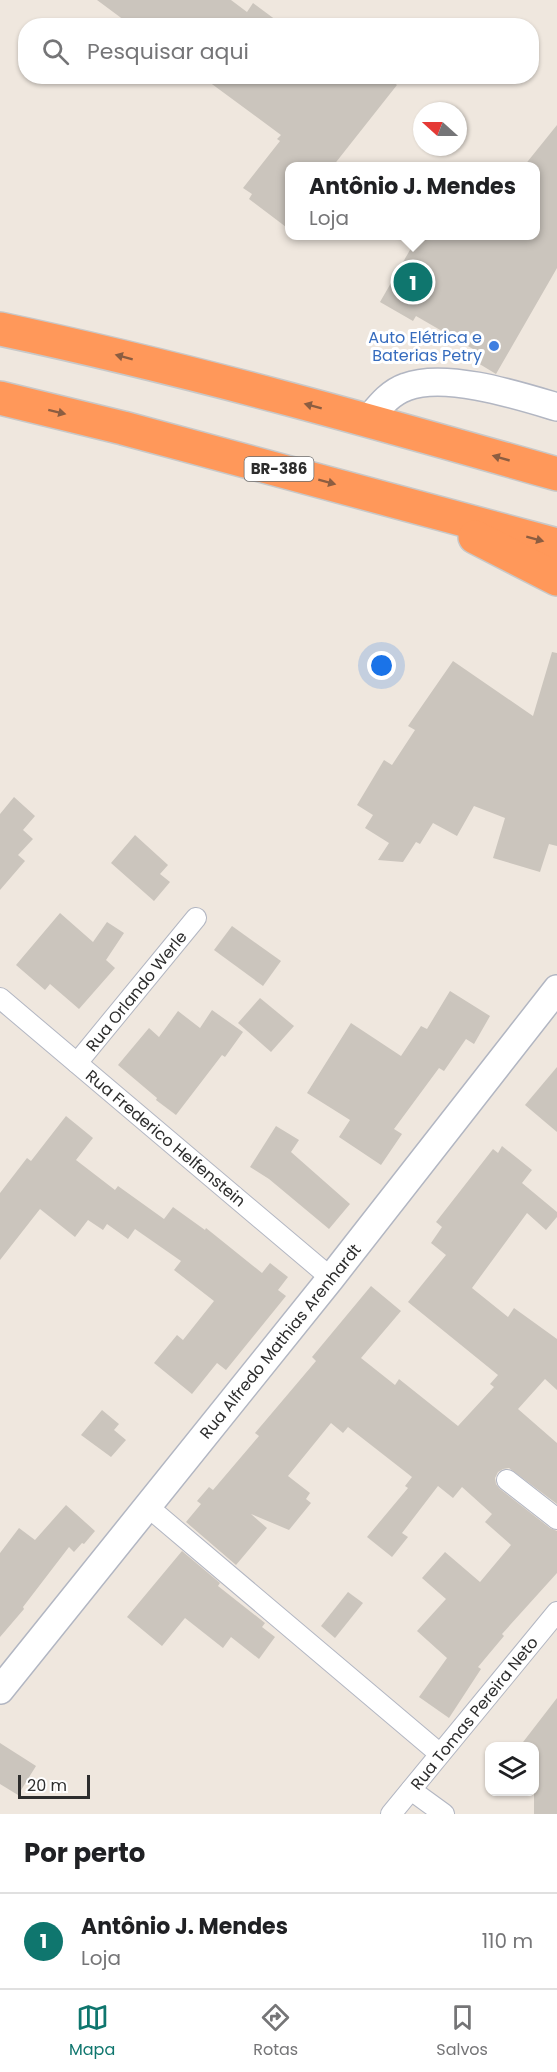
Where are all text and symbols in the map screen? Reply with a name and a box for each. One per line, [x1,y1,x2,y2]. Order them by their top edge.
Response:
search box [18,18,539,84]
icon: search [39,35,72,68]
text: Pesquisar aqui [87,36,249,67]
north arrow [413,102,467,156]
popup [285,162,540,240]
text: Antônio J. Mendes [309,171,516,202]
text: Loja [309,204,349,232]
pin: 1 [394,260,432,304]
place label: Auto Elétrica e Baterias Petry [368,326,482,367]
marker: Auto Elétrica e Baterias Petry [487,339,501,353]
one-way arrow [115,351,133,361]
one-way arrow [304,400,322,410]
one-way arrow [48,407,66,417]
one-way arrow [492,453,510,462]
road number: BR-386 [244,457,314,481]
one-way arrow [318,478,336,487]
one-way arrow [526,535,544,544]
your location [367,651,396,680]
street label: Rua Orlando Werle [80,926,192,1057]
street label: Rua Frederico Helfenstein [81,1064,251,1212]
street label: Rua Alfredo Mathias Arenhardt [194,1239,366,1444]
street label: Rua Tomas Pereira Neto [405,1632,543,1795]
map controls [485,1742,539,1796]
button: layers [485,1742,539,1796]
scale bar [18,1772,90,1800]
text: 20 m [27,1774,67,1797]
text: Por perto [24,1835,145,1871]
text: Antônio J. Mendes [81,1911,288,1942]
text: 1 [40,1927,47,1955]
text: 110 m [482,1927,533,1955]
text: Loja [81,1944,121,1972]
tab: Mapa [69,2001,115,2062]
tab: Rotas [253,2001,298,2062]
tab: Salvos [436,2001,488,2062]

